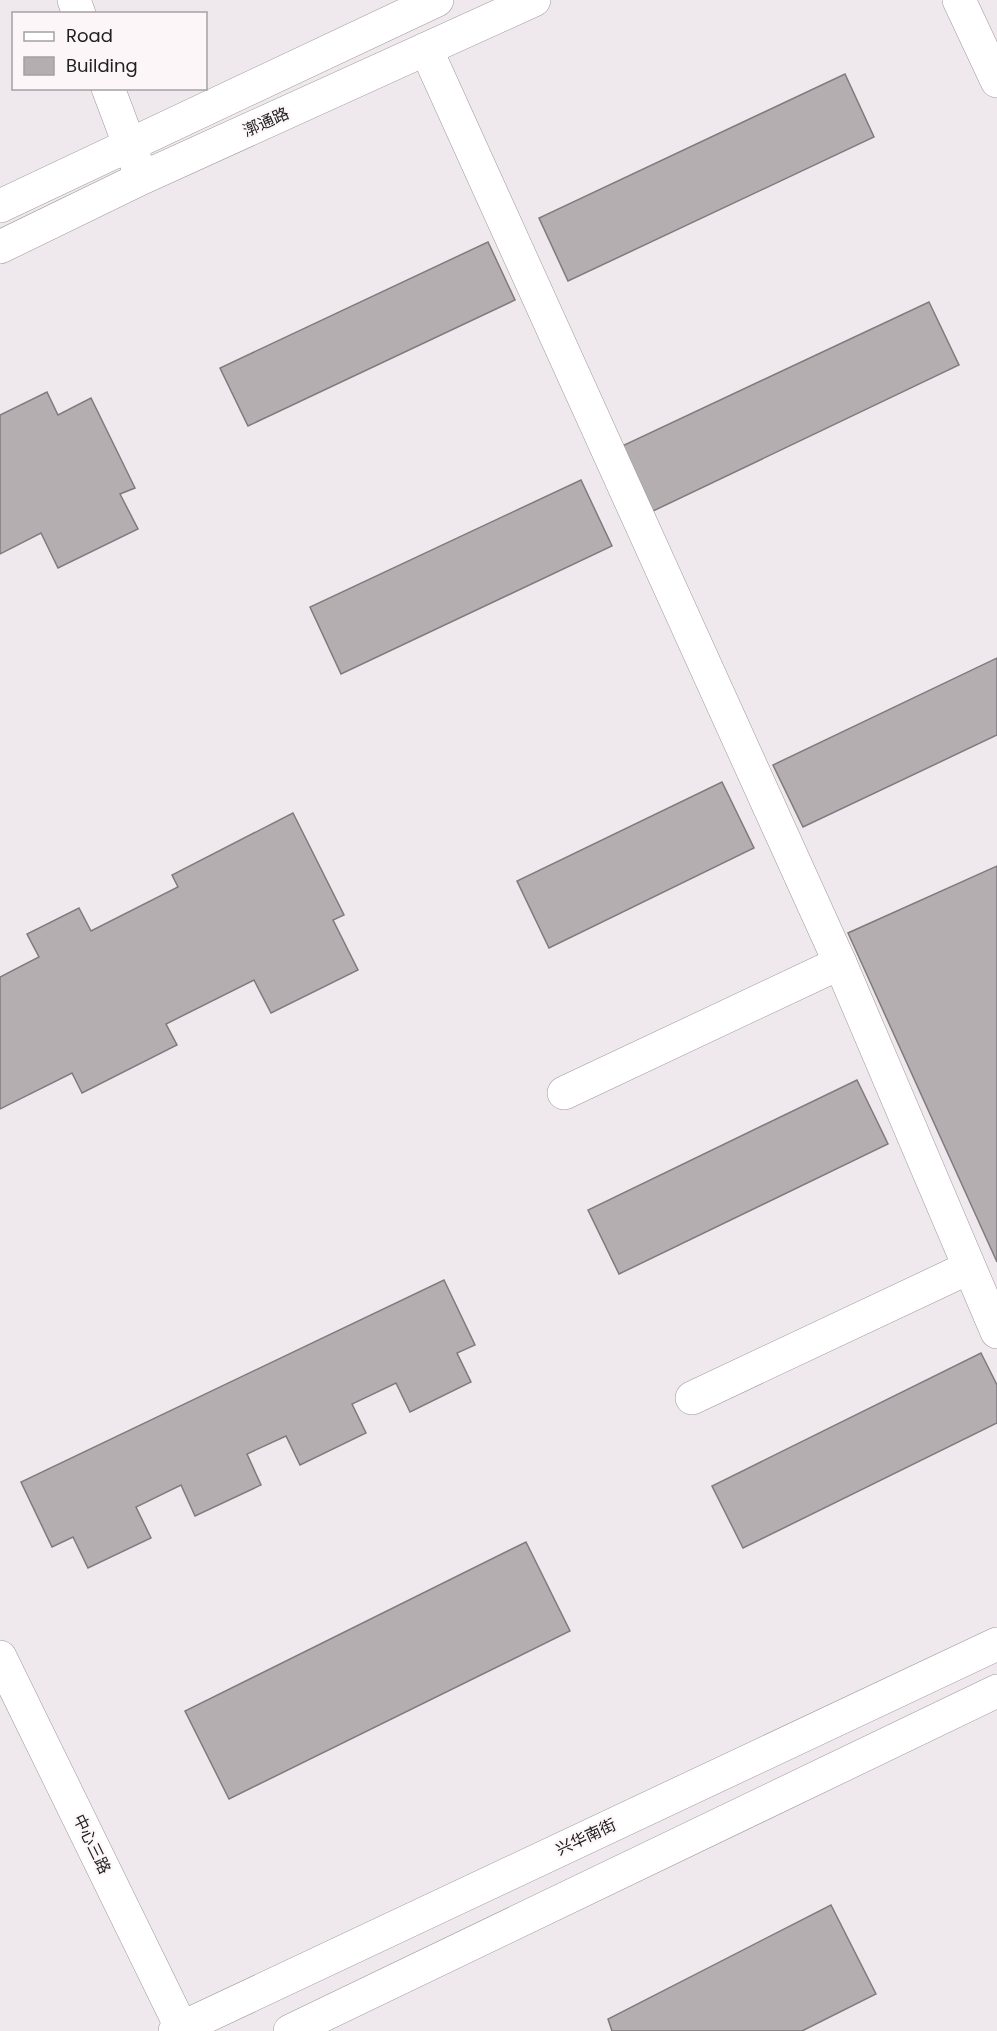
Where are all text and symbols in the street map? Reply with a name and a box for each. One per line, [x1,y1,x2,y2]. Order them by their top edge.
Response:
legend [12,12,207,90]
text: Road [66,23,113,48]
text: Building [66,53,138,78]
street label: 漷通路 [239,102,293,142]
street label: 中心三路 [68,1810,116,1878]
street label: 兴华南街 [552,1813,620,1861]

